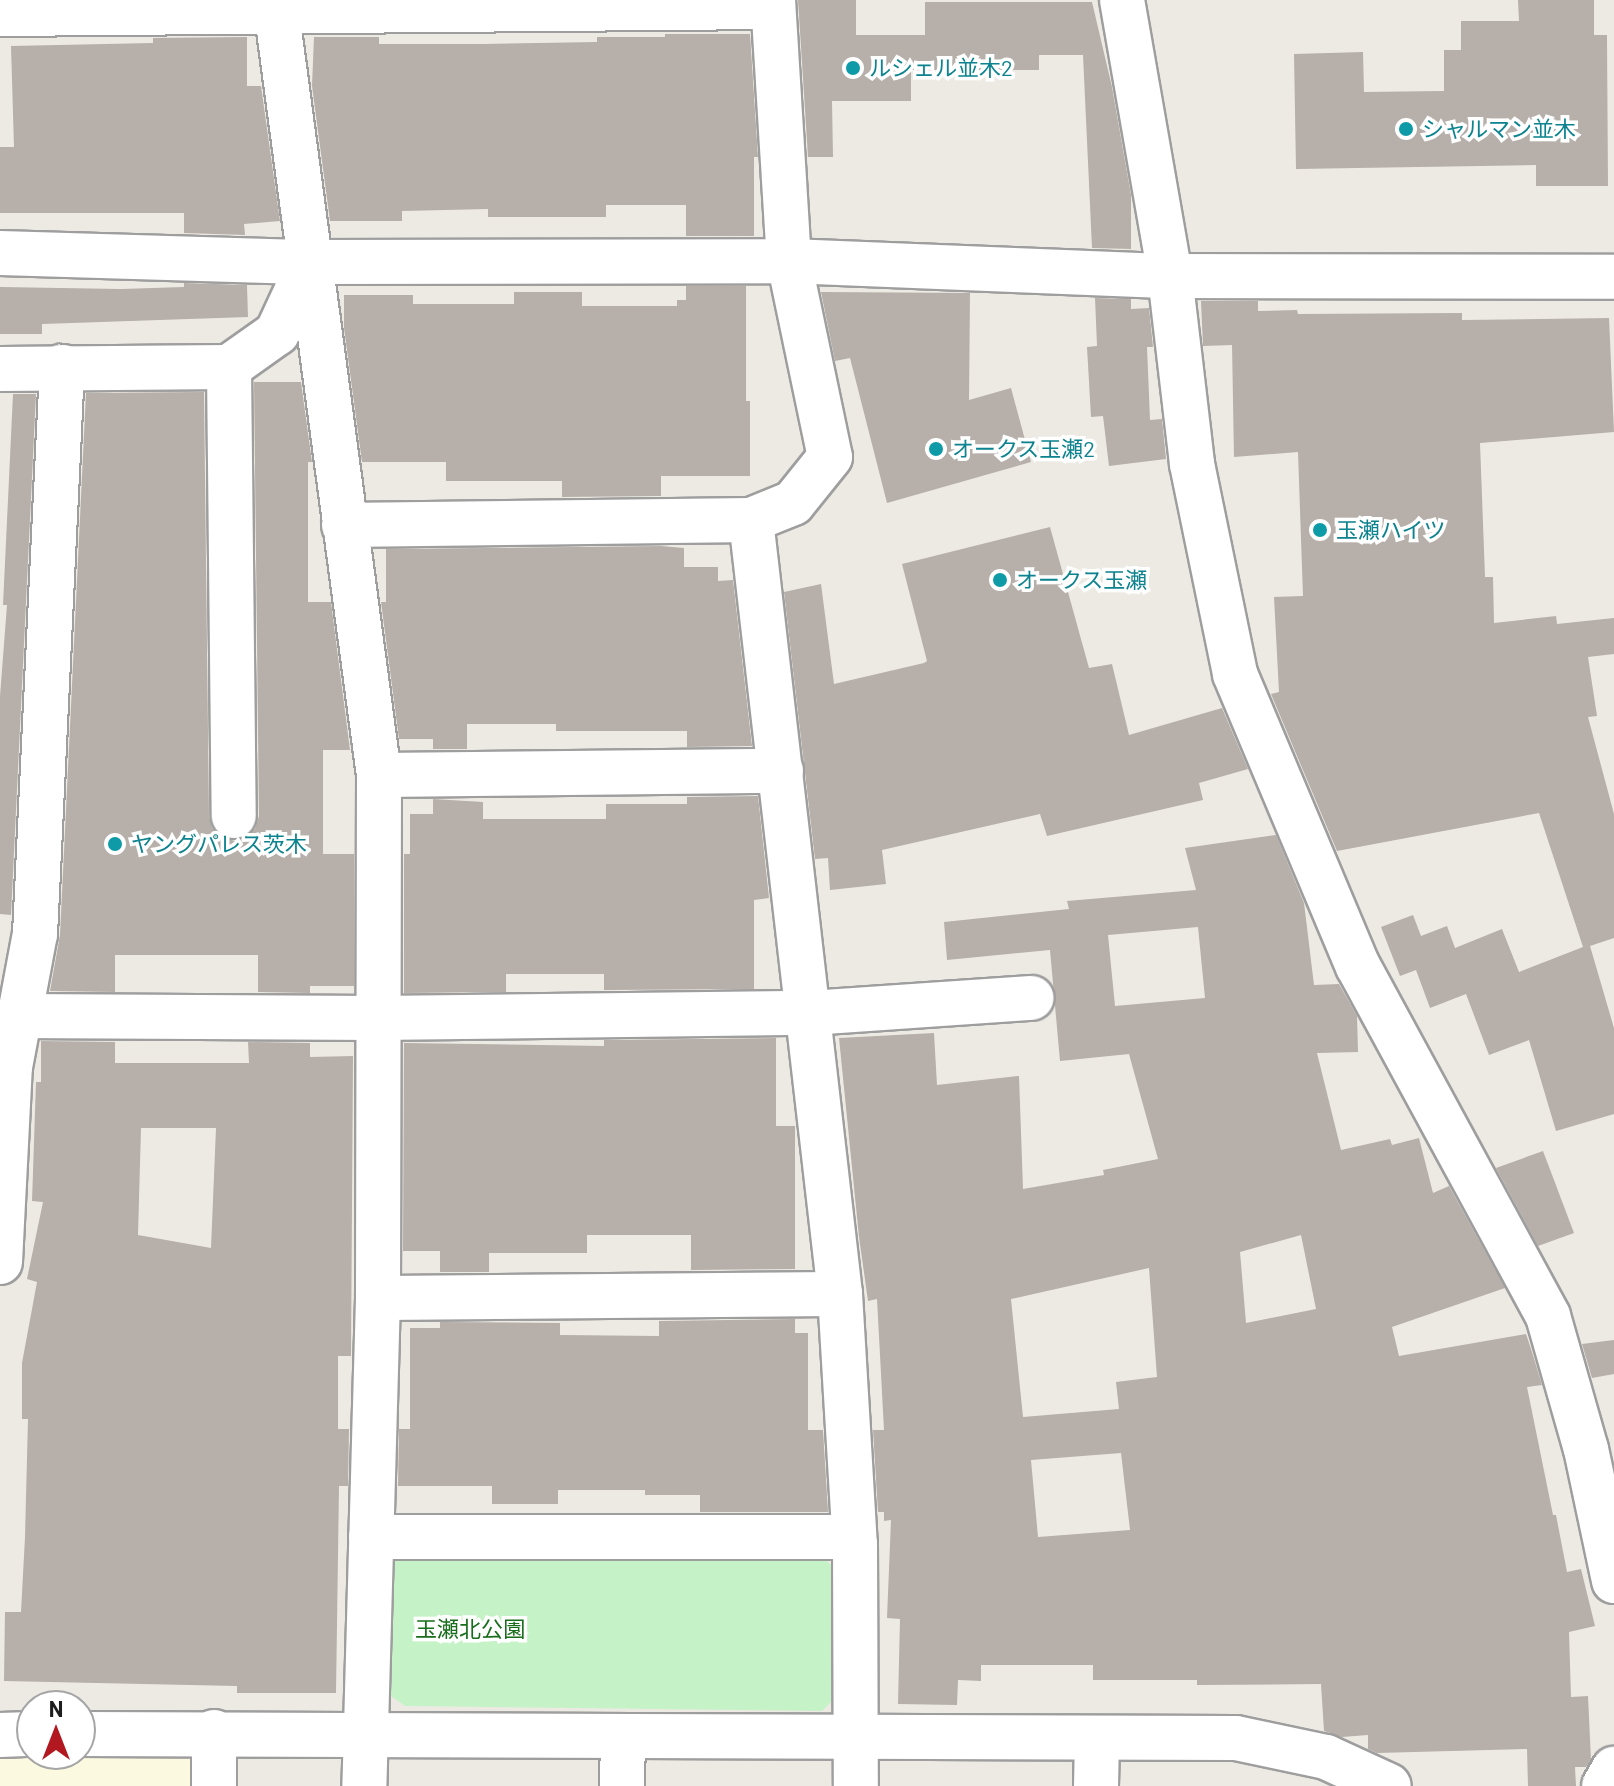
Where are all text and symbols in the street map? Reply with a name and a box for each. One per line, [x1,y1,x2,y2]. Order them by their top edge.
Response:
place label: ルシェル並木2 [869,55,1013,81]
marker: ルシェル並木2 [844,59,862,77]
place label: シャルマン並木 [1422,116,1576,142]
marker: シャルマン並木 [1397,120,1415,138]
place label: オークス玉瀬2 [952,436,1096,462]
marker: オークス玉瀬2 [927,440,945,458]
place label: 玉瀬ハイツ [1336,517,1446,543]
marker: 玉瀬ハイツ [1311,521,1329,539]
place label: オークス玉瀬 [1016,567,1148,593]
marker: オークス玉瀬 [991,571,1009,589]
place label: ヤングパレス茨木 [131,831,307,857]
marker: ヤングパレス茨木 [106,835,124,853]
park label: 玉瀬北公園 [415,1616,525,1642]
north arrow [16,1690,96,1770]
text: N [49,1695,63,1721]

